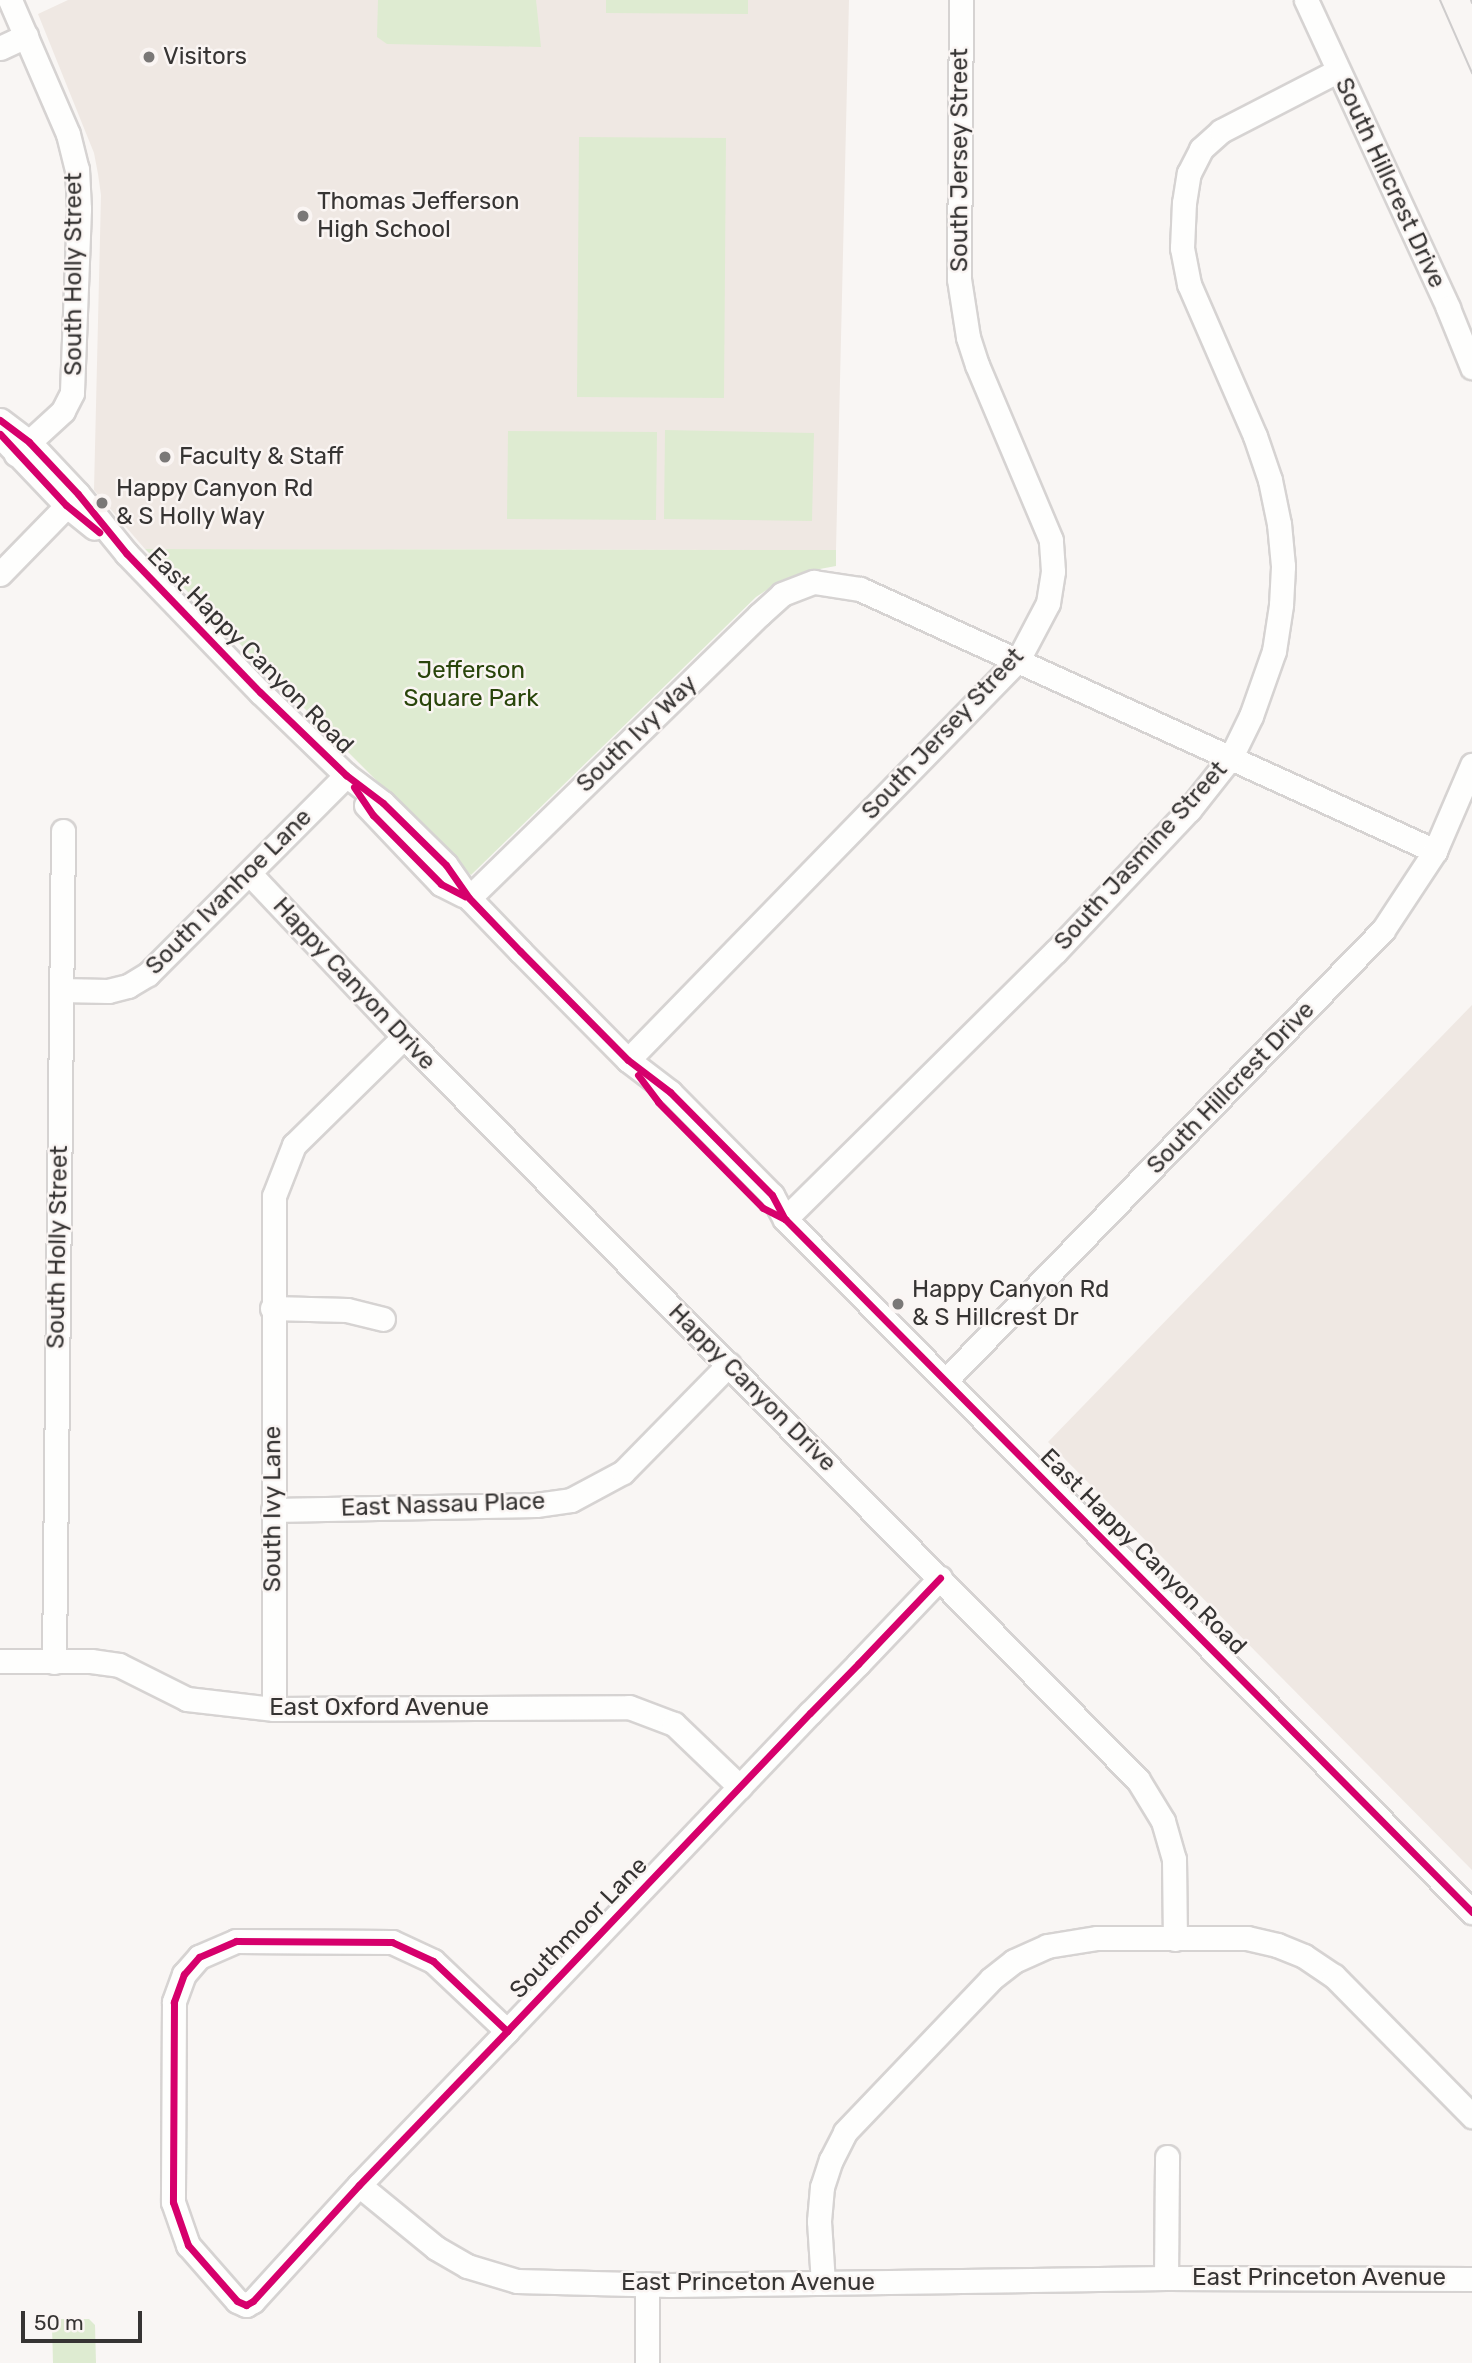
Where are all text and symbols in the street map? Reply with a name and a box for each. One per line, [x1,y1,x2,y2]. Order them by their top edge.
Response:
place label: Visitors [163,43,247,71]
street label: South Jersey Street [946,48,974,272]
marker: Visitors [141,49,157,65]
street label: South Hillcrest Drive [1329,73,1451,293]
street label: South Holly Street [60,172,88,376]
place label: Thomas Jefferson High School [317,188,520,244]
marker: Thomas Jefferson High School [295,208,311,224]
place label: Faculty & Staff [179,443,344,471]
marker: Faculty & Staff [157,449,173,465]
place label: Happy Canyon Rd & S Holly Way [116,475,314,531]
marker: Happy Canyon Rd & S Holly Way [94,495,110,511]
street label: East Happy Canyon Road [141,542,359,760]
street label: South Jersey Street [856,642,1030,826]
park label: Jefferson Square Park [403,657,539,713]
street label: South Ivy Way [571,669,703,799]
street label: South Jasmine Street [1049,756,1233,956]
street label: South Ivanhoe Lane [140,803,318,981]
street label: Happy Canyon Drive [266,892,442,1076]
street label: South Hillcrest Drive [1141,996,1321,1180]
street label: South Holly Street [42,1145,74,1349]
place label: Happy Canyon Rd & S Hillcrest Dr [912,1276,1110,1332]
marker: Happy Canyon Rd & S Hillcrest Dr [890,1296,906,1312]
street label: Happy Canyon Drive [662,1298,842,1478]
street label: South Ivy Lane [259,1426,287,1592]
street label: East Happy Canyon Road [1034,1443,1252,1661]
street label: East Nassau Place [340,1487,546,1523]
street label: East Oxford Avenue [269,1694,489,1722]
street label: Southmoor Lane [504,1851,654,2005]
street label: East Princeton Avenue [1192,2264,1446,2292]
street label: East Princeton Avenue [621,2269,875,2297]
scale bar [24,2296,145,2340]
text: 50 m [34,2310,84,2335]

